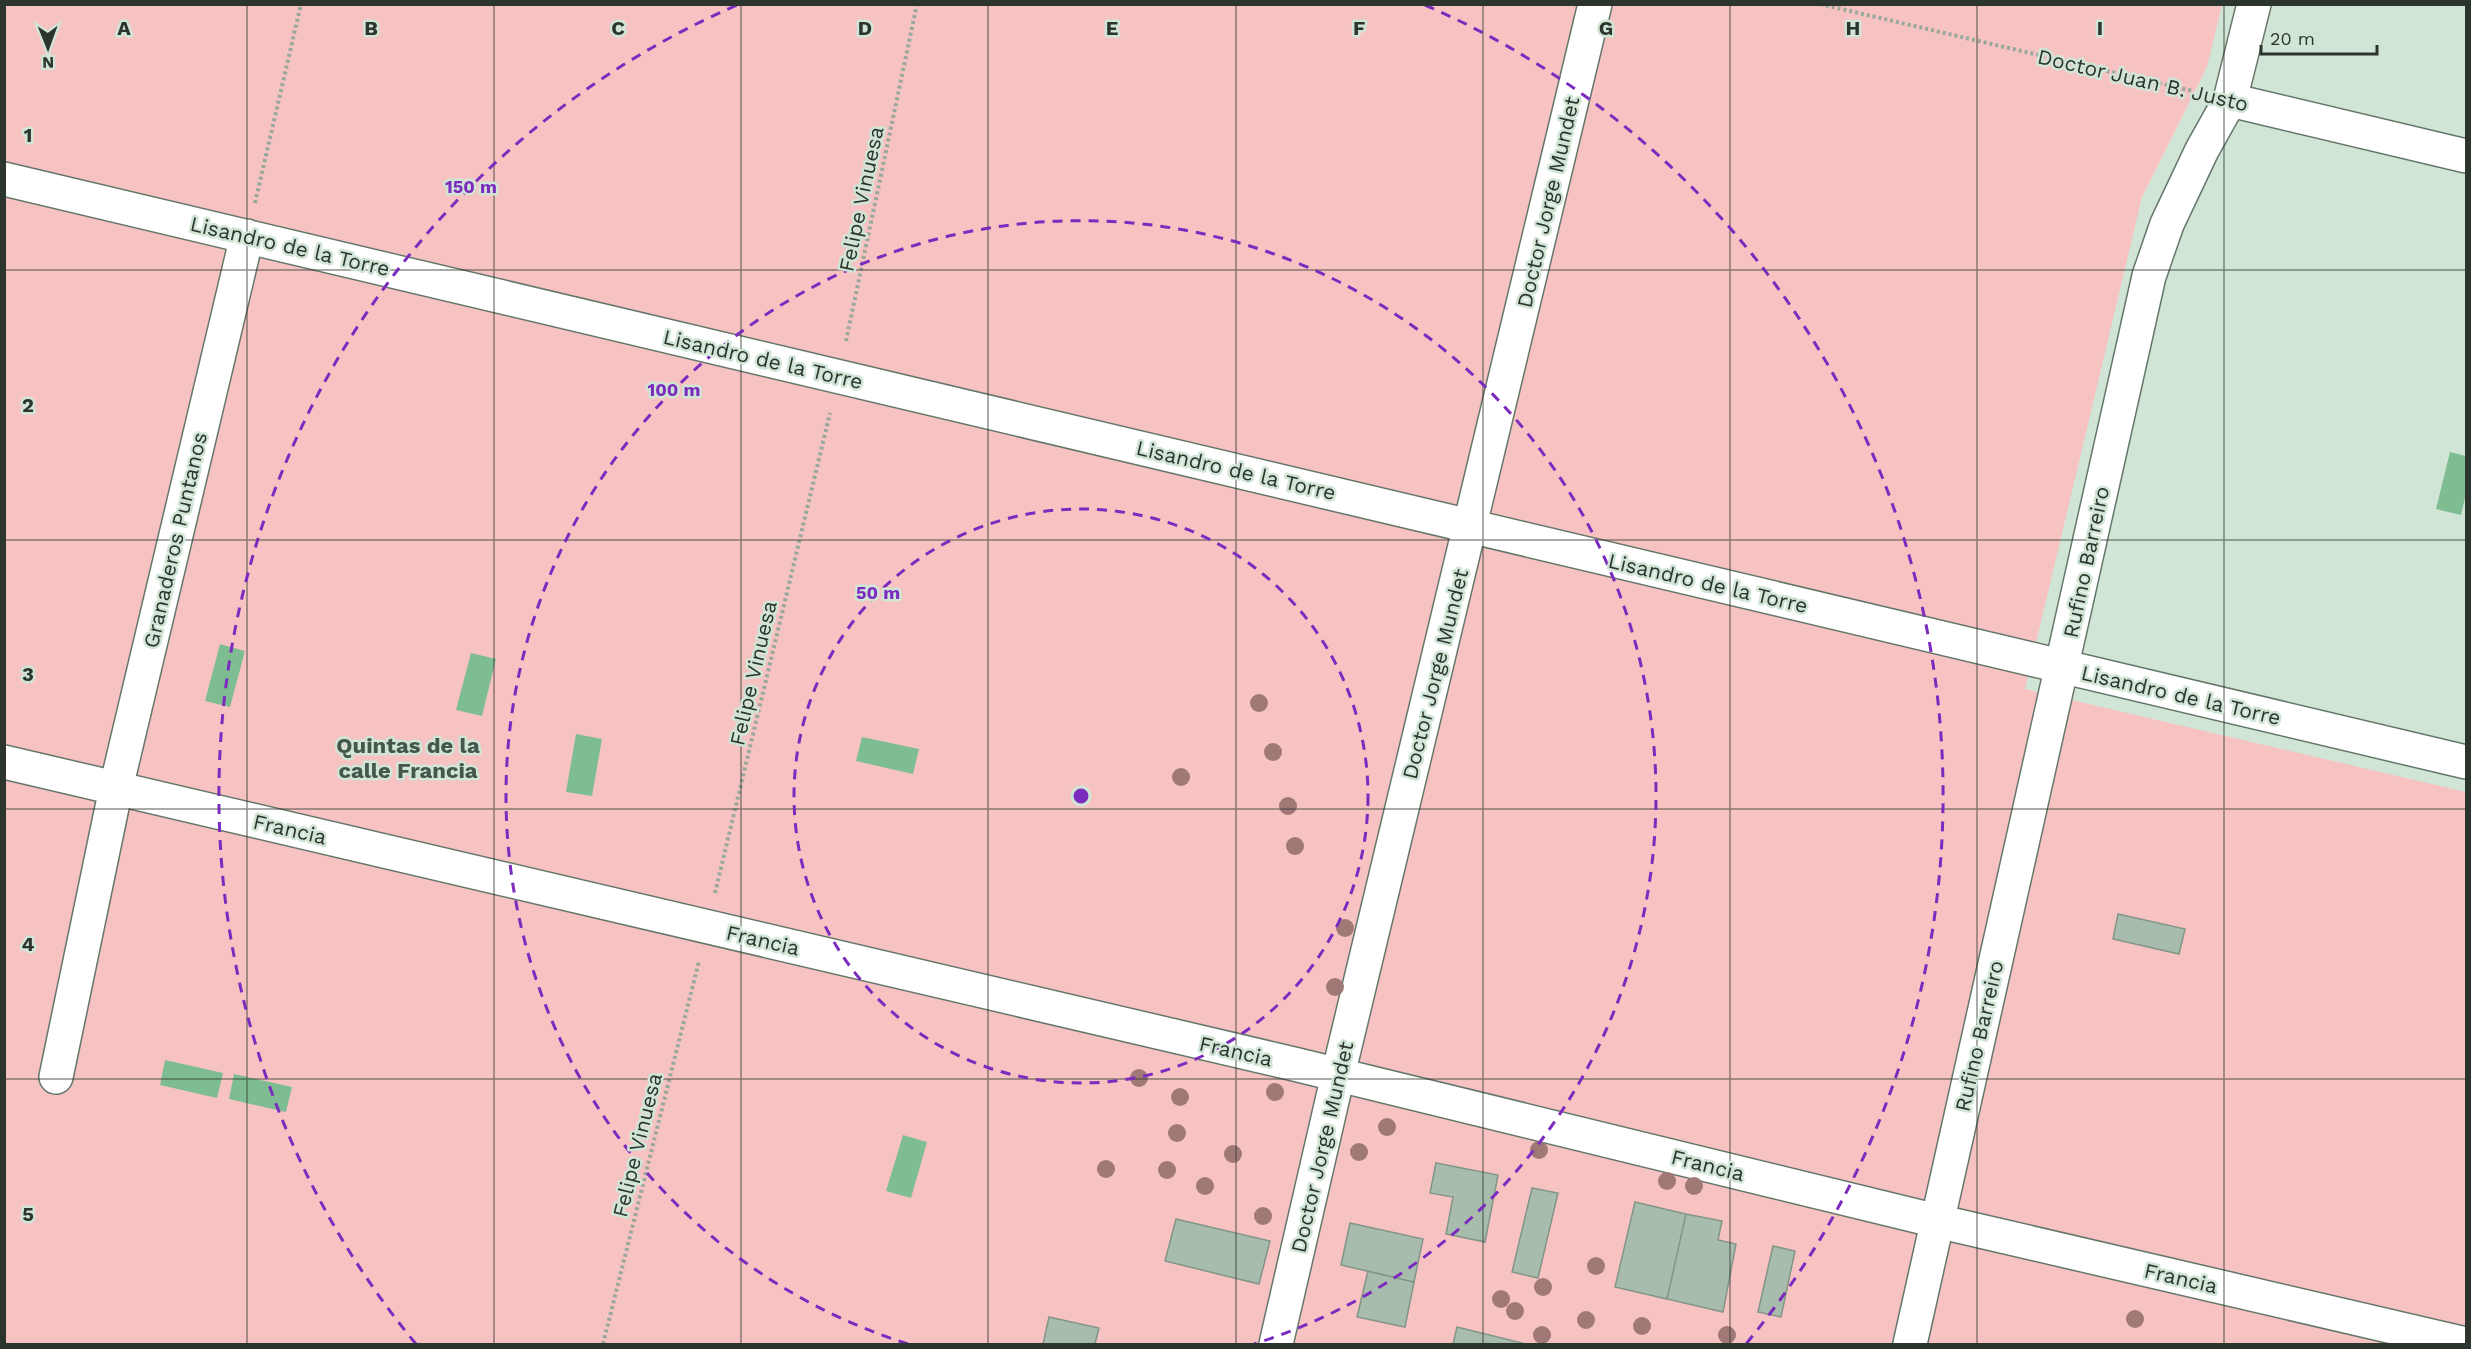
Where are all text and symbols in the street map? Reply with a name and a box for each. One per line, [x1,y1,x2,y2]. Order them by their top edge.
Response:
text: A [117,16,131,40]
text: B [364,16,378,40]
text: C [611,16,625,40]
text: D [858,16,872,40]
text: E [1106,16,1118,40]
text: F [1353,16,1365,40]
text: G [1599,16,1613,40]
text: H [1846,16,1860,40]
text: I [2097,16,2103,40]
north arrow [18,18,78,78]
scale bar [2261,18,2376,56]
text: 20 m [2270,28,2315,49]
street label: Doctor Juan B. Justo [2035,44,2251,116]
text: N [42,53,54,72]
street label: Doctor Jorge Mundet [1512,94,1585,310]
text: 1 [24,123,32,147]
street label: Felipe Vinuesa [833,124,889,274]
text: 150 m [445,176,497,197]
street label: Lisandro de la Torre [188,211,392,281]
street label: Lisandro de la Torre [661,324,865,394]
text: 100 m [647,379,701,400]
text: 2 [22,393,34,417]
street label: Granaderos Puntanos [138,430,212,650]
street label: Lisandro de la Torre [1134,435,1338,505]
street label: Rufino Barreiro [2058,484,2114,640]
street label: Lisandro de la Torre [1606,548,1810,618]
street label: Doctor Jorge Mundet [1397,566,1473,782]
text: 50 m [856,582,900,603]
street label: Felipe Vinuesa [724,598,782,748]
street label: Lisandro de la Torre [2079,660,2283,730]
text: 3 [22,662,34,686]
district label: Quintas de la calle Francia [336,733,480,783]
centre of rings [1071,786,1091,806]
street label: Francia [251,808,329,850]
street label: Francia [724,919,802,961]
text: 4 [22,932,35,956]
street label: Rufino Barreiro [1949,958,2009,1114]
street label: Francia [1197,1030,1275,1072]
street label: Doctor Jorge Mundet [1286,1039,1359,1255]
street label: Felipe Vinuesa [607,1070,667,1220]
street label: Francia [1669,1144,1747,1186]
text: 5 [22,1202,34,1226]
street label: Francia [2142,1257,2220,1299]

